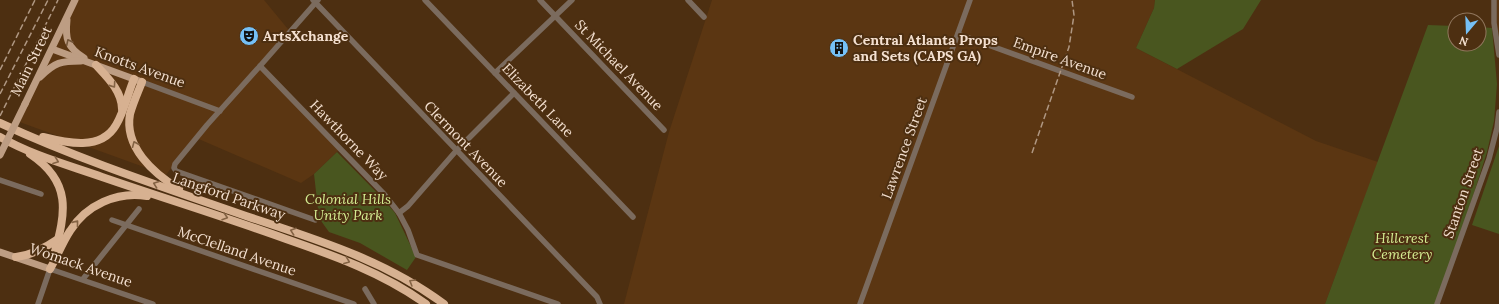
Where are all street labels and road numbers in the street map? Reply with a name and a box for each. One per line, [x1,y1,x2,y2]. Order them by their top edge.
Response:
street label: St Michael Avenue [571,16,667,114]
street label: Main Street [6,22,56,99]
street label: Empire Avenue [1011,33,1110,83]
street label: Knotts Avenue [92,42,188,92]
street label: Elizabeth Lane [498,59,578,141]
street label: Lawrence Street [877,94,931,201]
street label: Hawthorne Way [306,96,392,184]
street label: Clermont Avenue [420,97,512,191]
street label: Stanton Street [1439,145,1487,241]
street label: Langford Parkway [170,168,288,224]
street label: McClelland Avenue [175,222,299,280]
street label: Womack Avenue [27,239,135,291]

